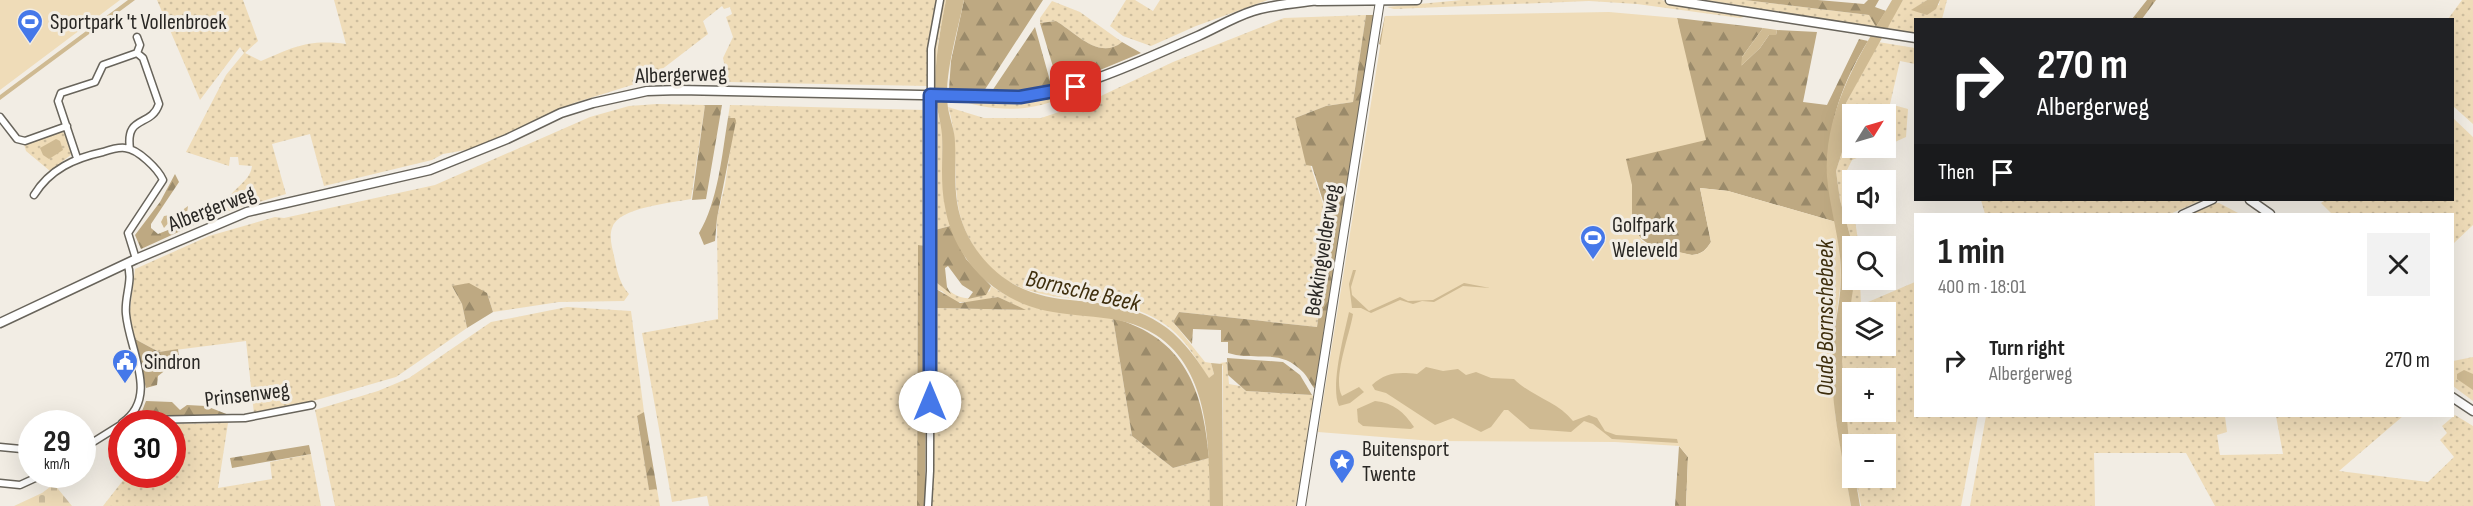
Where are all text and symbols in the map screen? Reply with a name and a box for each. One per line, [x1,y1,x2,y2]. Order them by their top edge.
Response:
sports icon: Sportpark 't Vollenbroek [15,7,45,45]
place label: Sportpark 't Vollenbroek [50,9,227,36]
text: 270 m [2037,40,2128,91]
icon: right [1938,42,2016,120]
street label: Albergerweg [634,60,727,90]
pin [1050,61,1101,112]
icon: arrive [1059,70,1092,103]
text: Albergerweg [2037,91,2149,123]
north arrow [1842,104,1896,158]
map controls [1842,104,1896,488]
icon: arrive [1986,156,2019,189]
text: Then [1938,159,1974,186]
button: sound [1842,170,1896,224]
street label: Albergerweg [163,180,260,238]
street label: Bekkingvelderweg [1299,182,1347,318]
place label: Golfpark Weleveld [1612,212,1678,264]
sports icon: Golfpark Weleveld [1578,223,1608,261]
text: 1 min [1938,231,2005,274]
button: close [2367,233,2430,296]
button: search [1842,236,1896,290]
water label: Oude Bornschebeek [1811,239,1840,396]
water label: Bornsche Beek [1023,264,1144,318]
text: 400 m · 18:01 [1938,275,2026,299]
button: layers [1842,302,1896,356]
text: Turn right [1989,335,2065,362]
icon: right [1938,344,1971,377]
public building icon: Sindron [110,347,140,385]
text: 270 m [2385,347,2430,374]
place label: Sindron [144,349,201,376]
text: Albergerweg [1989,362,2072,386]
button: + [1842,368,1896,422]
position arrow [898,370,962,434]
street label: Prinsenweg [203,376,291,414]
speed limit sign: 30 [108,410,186,488]
text: 29 [43,424,71,460]
button: − [1842,434,1896,488]
place label: Buitensport Twente [1362,436,1450,488]
place icon: Buitensport Twente [1327,447,1357,485]
text: km/h [44,455,70,474]

